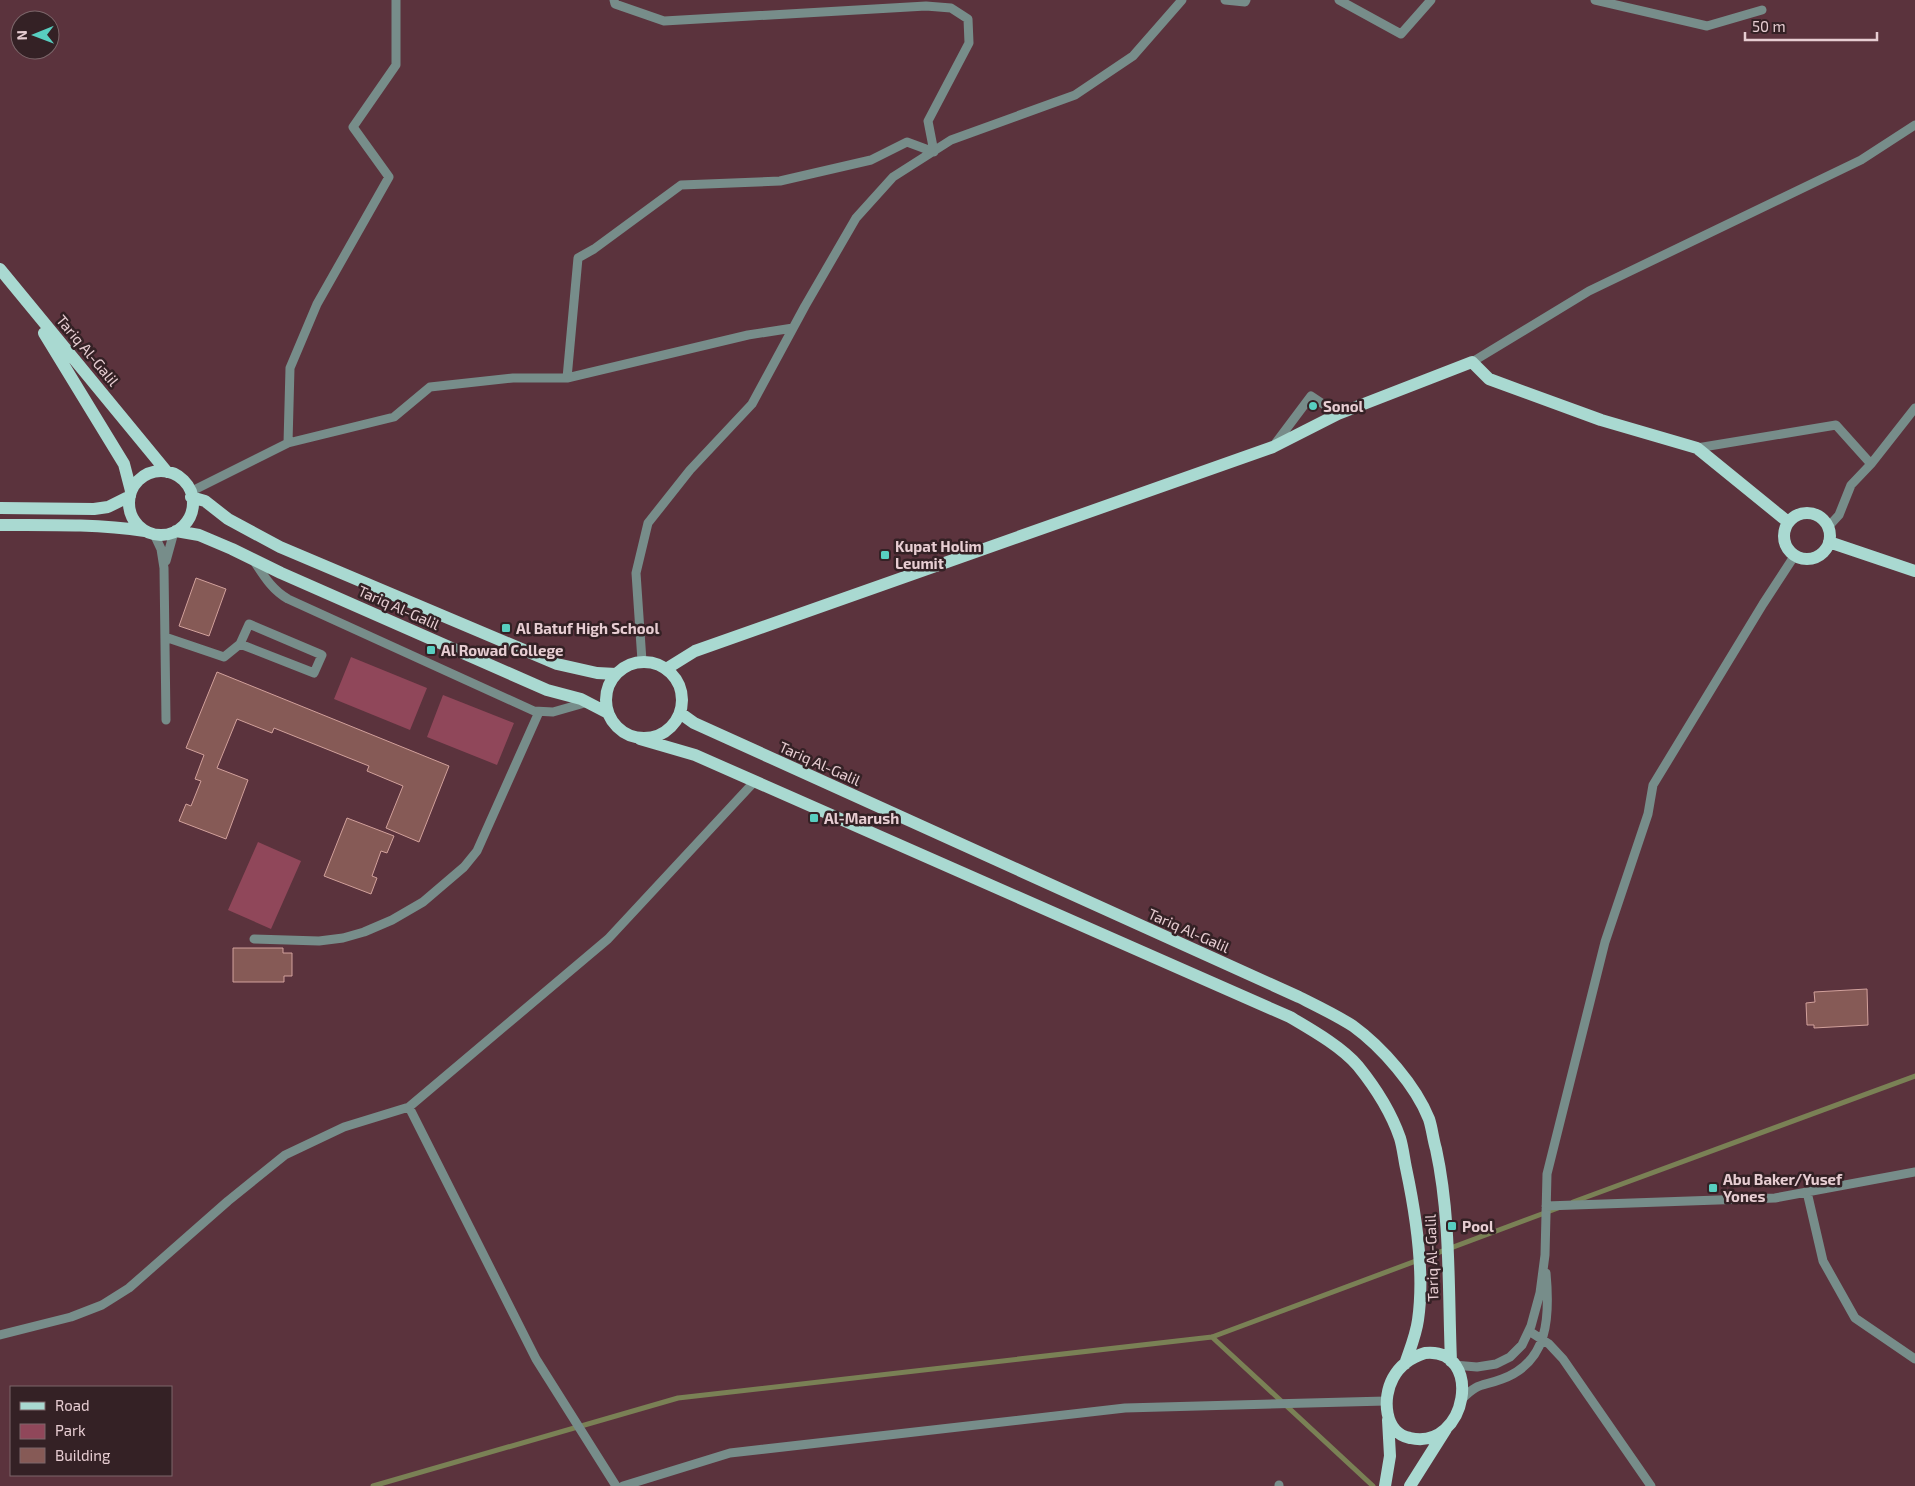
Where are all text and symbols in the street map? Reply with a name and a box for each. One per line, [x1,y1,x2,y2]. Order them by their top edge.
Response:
north arrow [10,10,60,60]
scale bar [1745,10,1878,42]
text: 50 m [1752,17,1786,35]
text: N [13,30,30,40]
street label: Tariq Al-Galil [53,311,123,390]
place label: Sonol [1323,397,1364,415]
marker: Sonol [1307,400,1319,412]
place label: Kupat Holim Leumit [895,537,982,572]
marker: Kupat Holim Leumit [879,549,891,561]
street label: Tariq Al-Galil [355,581,443,633]
place label: Al Batuf High School [516,619,659,637]
marker: Al Batuf High School [500,622,512,634]
place label: Al Rowad College [441,641,564,659]
marker: Al Rowad College [425,644,437,656]
street label: Tariq Al-Galil [776,737,864,789]
place label: Al-Marush [824,809,899,827]
marker: Al-Marush [808,812,820,824]
street label: Tariq Al-Galil [1145,904,1233,956]
place label: Abu Baker/Yusef Yones [1723,1170,1843,1205]
marker: Abu Baker/Yusef Yones [1707,1182,1719,1194]
street label: Tariq Al-Galil [1420,1214,1442,1302]
place label: Pool [1462,1217,1494,1235]
marker: Pool [1446,1220,1458,1232]
legend [10,1386,172,1476]
text: Road [55,1396,90,1414]
text: Park [55,1421,86,1439]
text: Building [55,1446,111,1464]

